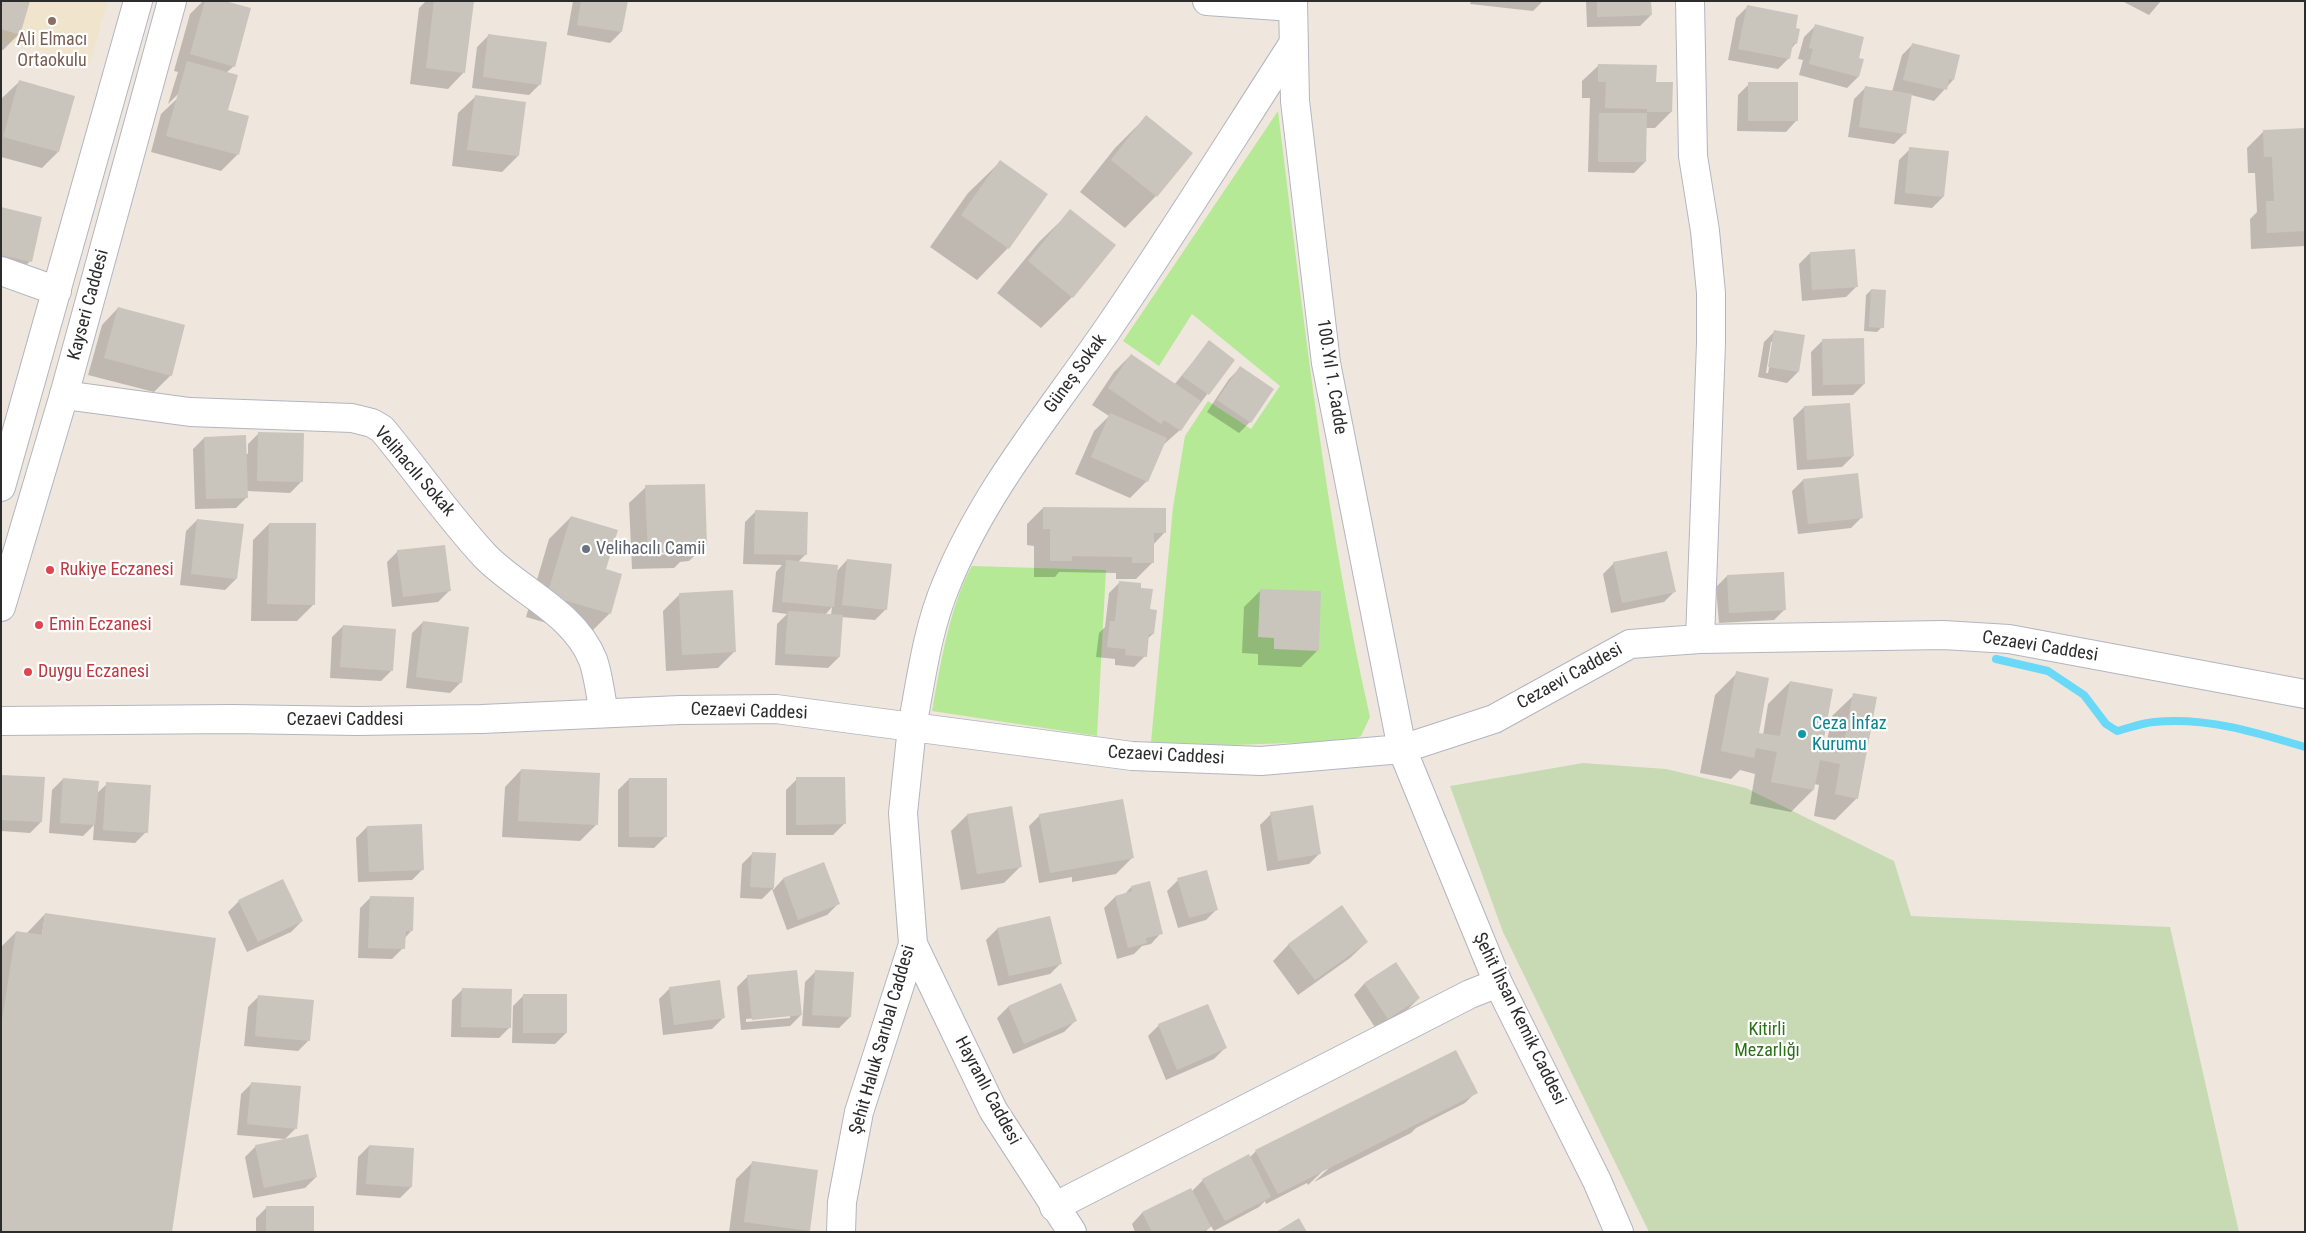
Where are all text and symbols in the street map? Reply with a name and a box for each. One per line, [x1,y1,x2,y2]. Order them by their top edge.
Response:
marker: Ali Elmacı Ortaokulu [46,15,58,27]
place label: Ali Elmacı Ortaokulu [17,29,87,72]
street label: Kayseri Caddesi [64,247,114,363]
street label: 100.Yıl 1. Cadde [1311,318,1351,436]
street label: Güneş Sokak [1040,330,1112,418]
street label: Velihacılı Sokak [369,423,459,521]
place label: Velihacılı Camii [596,538,705,560]
marker: Velihacılı Camii [580,543,592,555]
place label: Rukiye Eczanesi [60,559,174,581]
marker: Rukiye Eczanesi [44,564,56,576]
place label: Emin Eczanesi [49,614,152,636]
marker: Emin Eczanesi [33,619,45,631]
street label: Cezaevi Caddesi [1981,627,2099,667]
street label: Cezaevi Caddesi [1514,639,1626,715]
place label: Duygu Eczanesi [38,661,149,683]
marker: Duygu Eczanesi [22,666,34,678]
street label: Cezaevi Caddesi [690,699,808,725]
street label: Cezaevi Caddesi [287,709,403,731]
place label: Ceza İnfaz Kurumu [1812,713,1887,756]
marker: Ceza İnfaz Kurumu [1796,728,1808,740]
street label: Cezaevi Caddesi [1107,742,1225,770]
street label: Şehit İhsan Kemik Caddesi [1468,930,1570,1108]
street label: Şehit Haluk Sarıbal Caddesi [846,943,920,1137]
park label: Kitirli Mezarlığı [1734,1019,1800,1062]
street label: Hayranlı Caddesi [949,1033,1025,1149]

